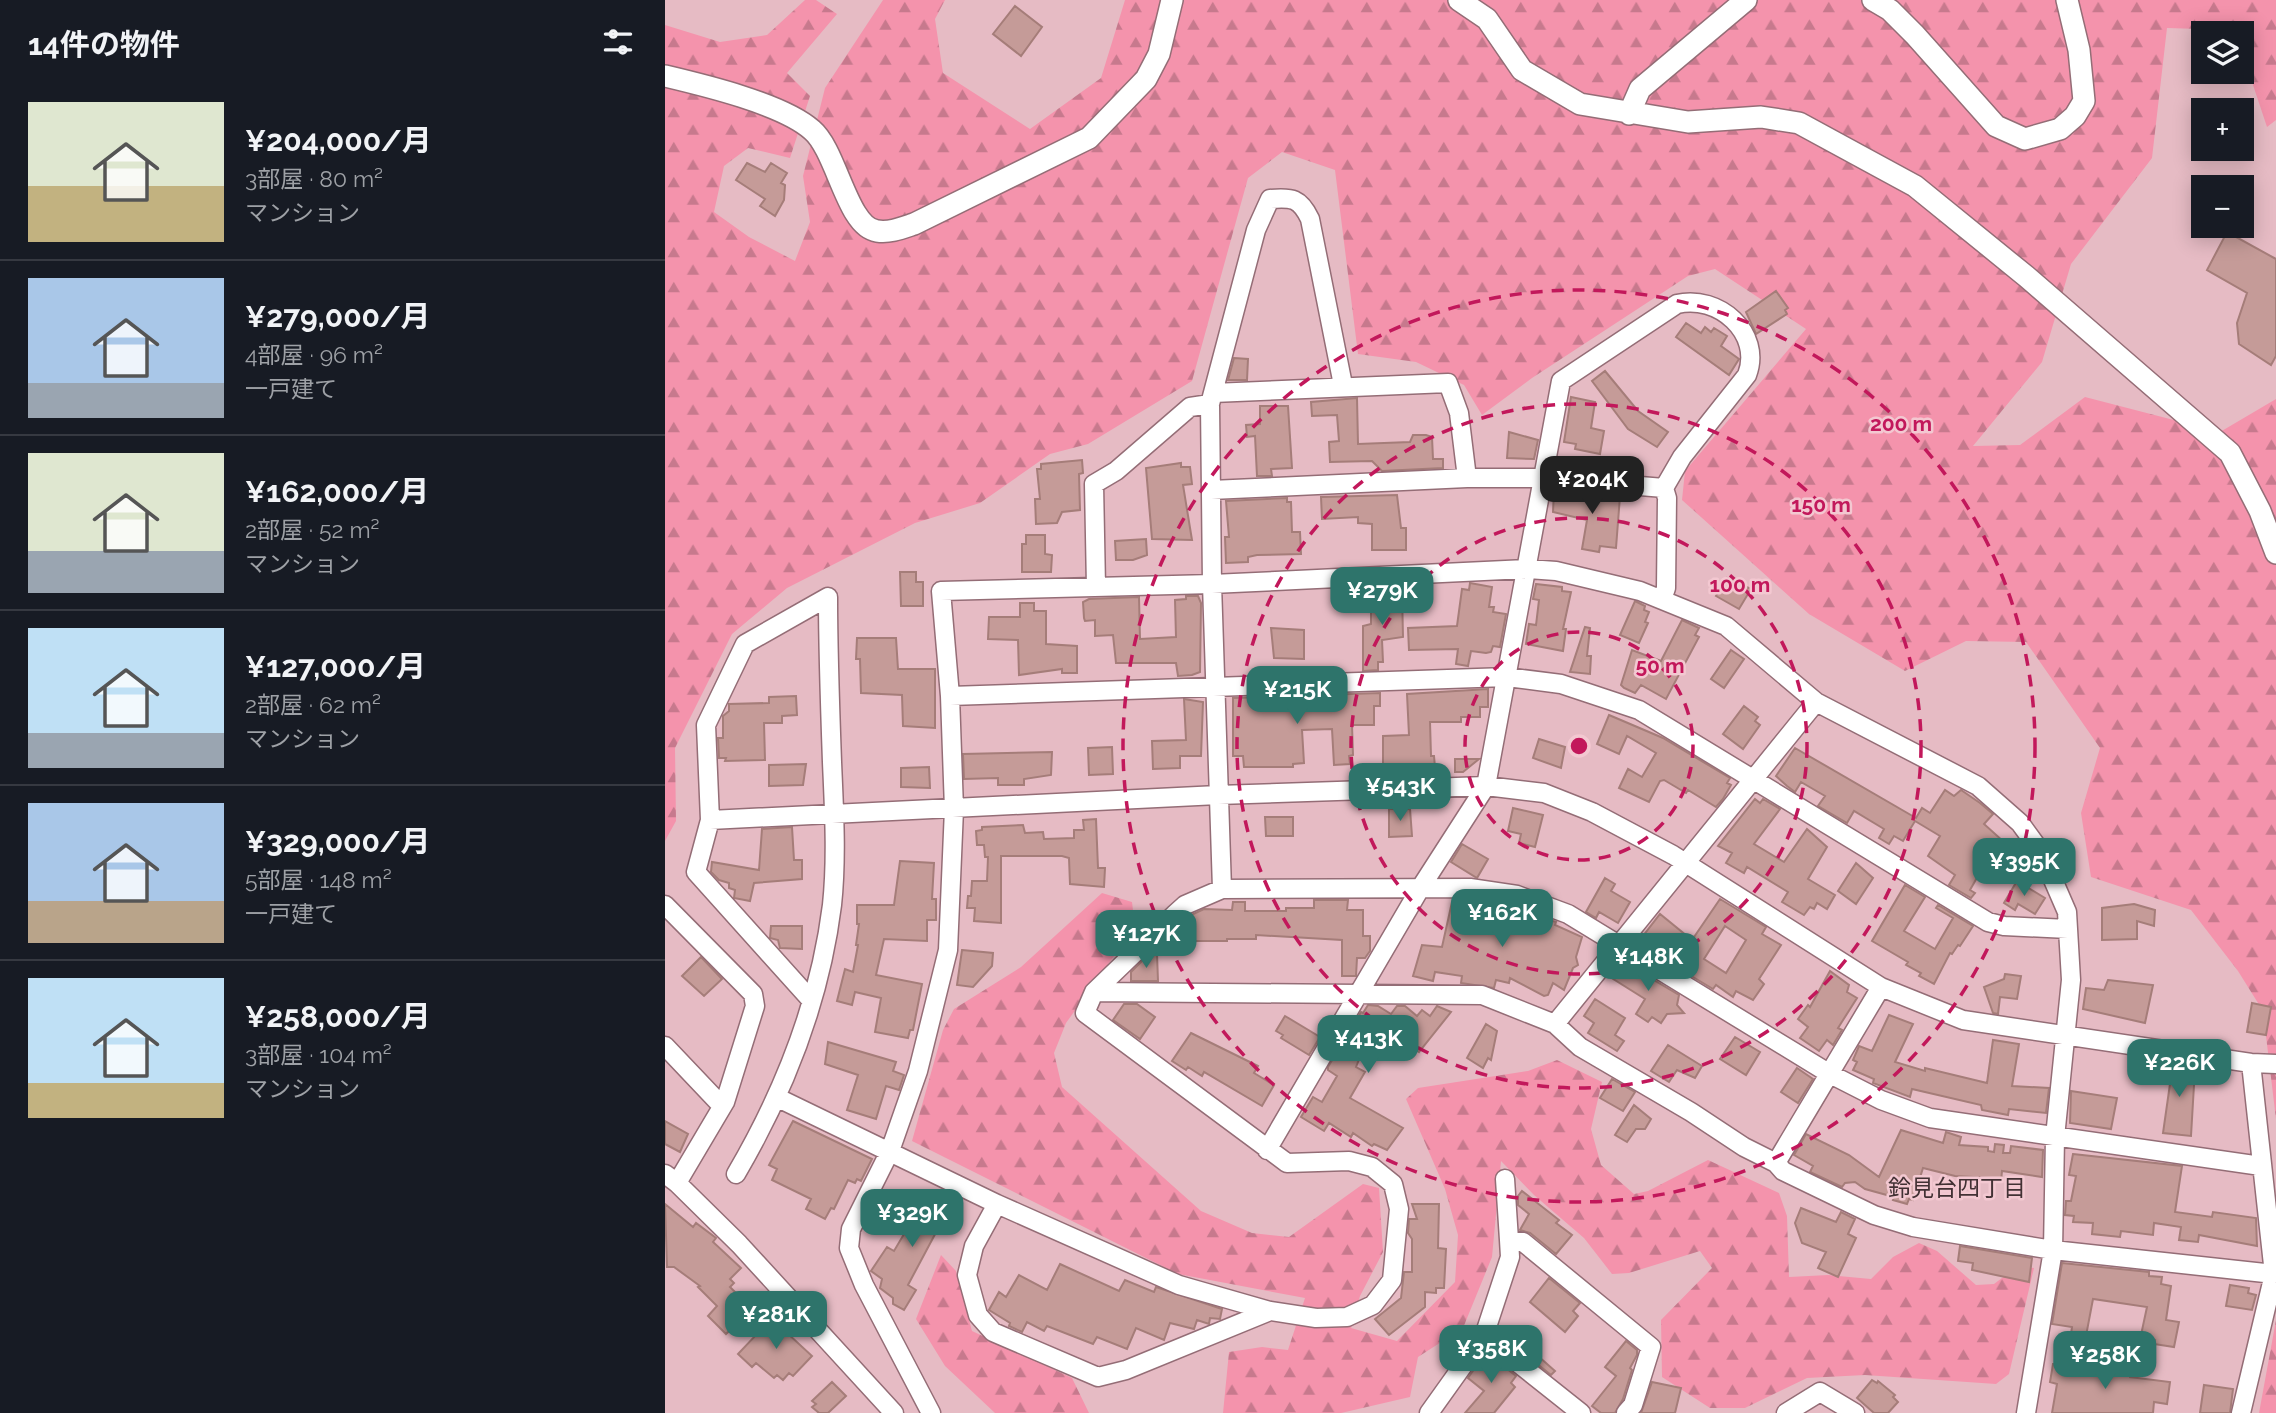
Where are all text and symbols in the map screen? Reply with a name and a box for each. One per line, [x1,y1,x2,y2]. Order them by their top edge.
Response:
map controls [2191,21,2254,238]
button: layers [2191,21,2254,84]
icon: filters [599,23,637,61]
text: 14件の物件 [28,27,180,62]
button: + [2191,98,2254,161]
text: ¥204,000/月 [245,123,432,158]
icon: home [84,130,168,214]
text: 3部屋 · 80 m² [245,165,383,192]
button: − [2191,175,2254,238]
text: マンション [245,199,360,226]
text: ¥279,000/月 [245,299,431,334]
icon: home [84,306,168,390]
text: 4部屋 · 96 m² [245,341,383,368]
text: 一戸建て [245,375,337,402]
text: 200 m [1870,411,1932,436]
pin: ¥204K [1543,456,1641,516]
text: ¥204K [1556,465,1628,492]
text: ¥162,000/月 [245,474,429,509]
icon: home [84,481,168,565]
text: 150 m [1791,492,1851,517]
text: 2部屋 · 52 m² [245,516,380,543]
text: マンション [245,550,360,577]
pin: ¥279K [1333,568,1431,627]
text: 100 m [1710,572,1770,597]
text: ¥279K [1346,576,1418,603]
text: ¥127,000/月 [245,649,426,684]
text: 50 m [1635,653,1685,678]
icon: home [84,656,168,740]
pin: ¥215K [1248,666,1346,726]
text: ¥215K [1263,675,1331,702]
text: 2部屋 · 62 m² [245,691,381,718]
text: マンション [245,725,360,752]
centre of rings [1567,734,1591,758]
pin: ¥543K [1351,764,1449,823]
text: ¥543K [1365,772,1435,799]
text: ¥329,000/月 [245,824,431,859]
icon: home [84,831,168,915]
pin: ¥395K [1975,838,2073,898]
text: ¥395K [1989,847,2059,874]
text: 5部屋 · 148 m² [245,866,392,893]
pin: ¥162K [1453,890,1551,949]
text: ¥162K [1467,898,1537,925]
text: 一戸建て [245,900,337,927]
pin: ¥127K [1097,911,1195,970]
text: ¥127K [1111,919,1181,946]
pin: ¥148K [1599,934,1697,993]
text: ¥148K [1613,942,1683,969]
text: ¥258,000/月 [245,999,431,1034]
icon: home [84,1006,168,1090]
pin: ¥413K [1319,1016,1417,1075]
text: ¥413K [1333,1024,1403,1051]
pin: ¥226K [2130,1040,2228,1099]
text: 3部屋 · 104 m² [245,1041,392,1068]
text: ¥226K [2143,1048,2215,1075]
text: マンション [245,1075,360,1102]
district label: 鈴見台四丁目 [1888,1174,2026,1201]
pin: ¥329K [863,1190,961,1249]
text: ¥329K [876,1198,948,1225]
pin: ¥281K [727,1292,825,1351]
text: ¥281K [741,1300,811,1327]
pin: ¥358K [1442,1326,1540,1385]
pin: ¥258K [2056,1332,2154,1391]
text: ¥358K [1455,1334,1527,1361]
text: ¥258K [2069,1340,2141,1367]

